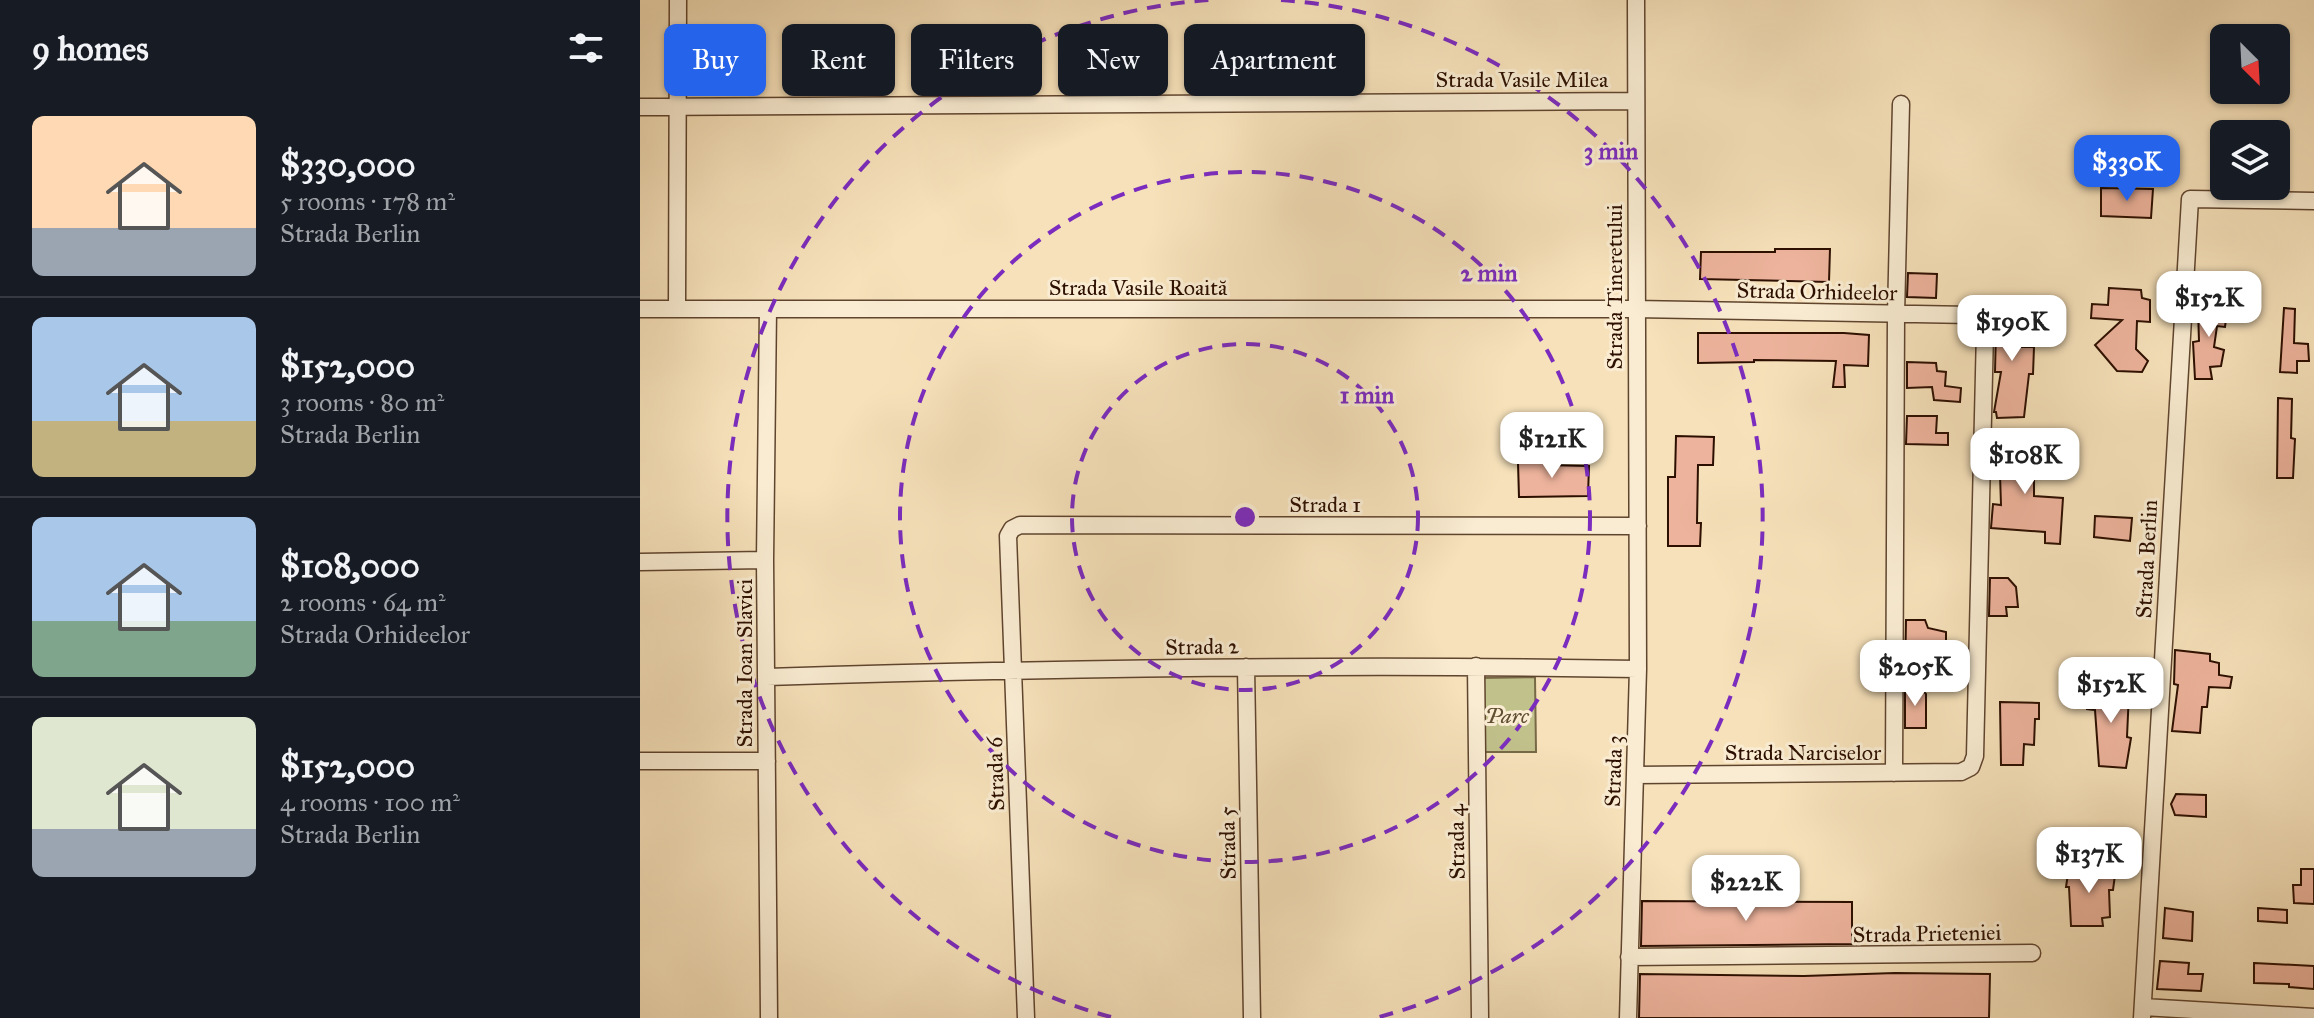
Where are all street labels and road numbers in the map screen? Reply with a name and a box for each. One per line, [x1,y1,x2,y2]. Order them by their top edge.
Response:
street label: Strada Vasile Milea [1436,66,1609,93]
street label: Strada Tineretului [1601,204,1628,370]
street label: Strada Vasile Roaită [1049,274,1228,301]
street label: Strada Orhideelor [1736,277,1898,306]
street label: Strada 1 [1289,491,1361,518]
street label: Strada Berlin [2130,499,2163,619]
street label: Strada Ioan Slavici [731,579,758,747]
street label: Strada 2 [1165,632,1239,661]
street label: Strada 3 [1599,735,1628,807]
street label: Strada 6 [981,736,1010,812]
street label: Strada Narciselor [1725,739,1882,766]
street label: Strada 4 [1442,803,1471,880]
street label: Strada 5 [1213,806,1242,880]
street label: Strada Prieteniei [1852,919,2002,948]

